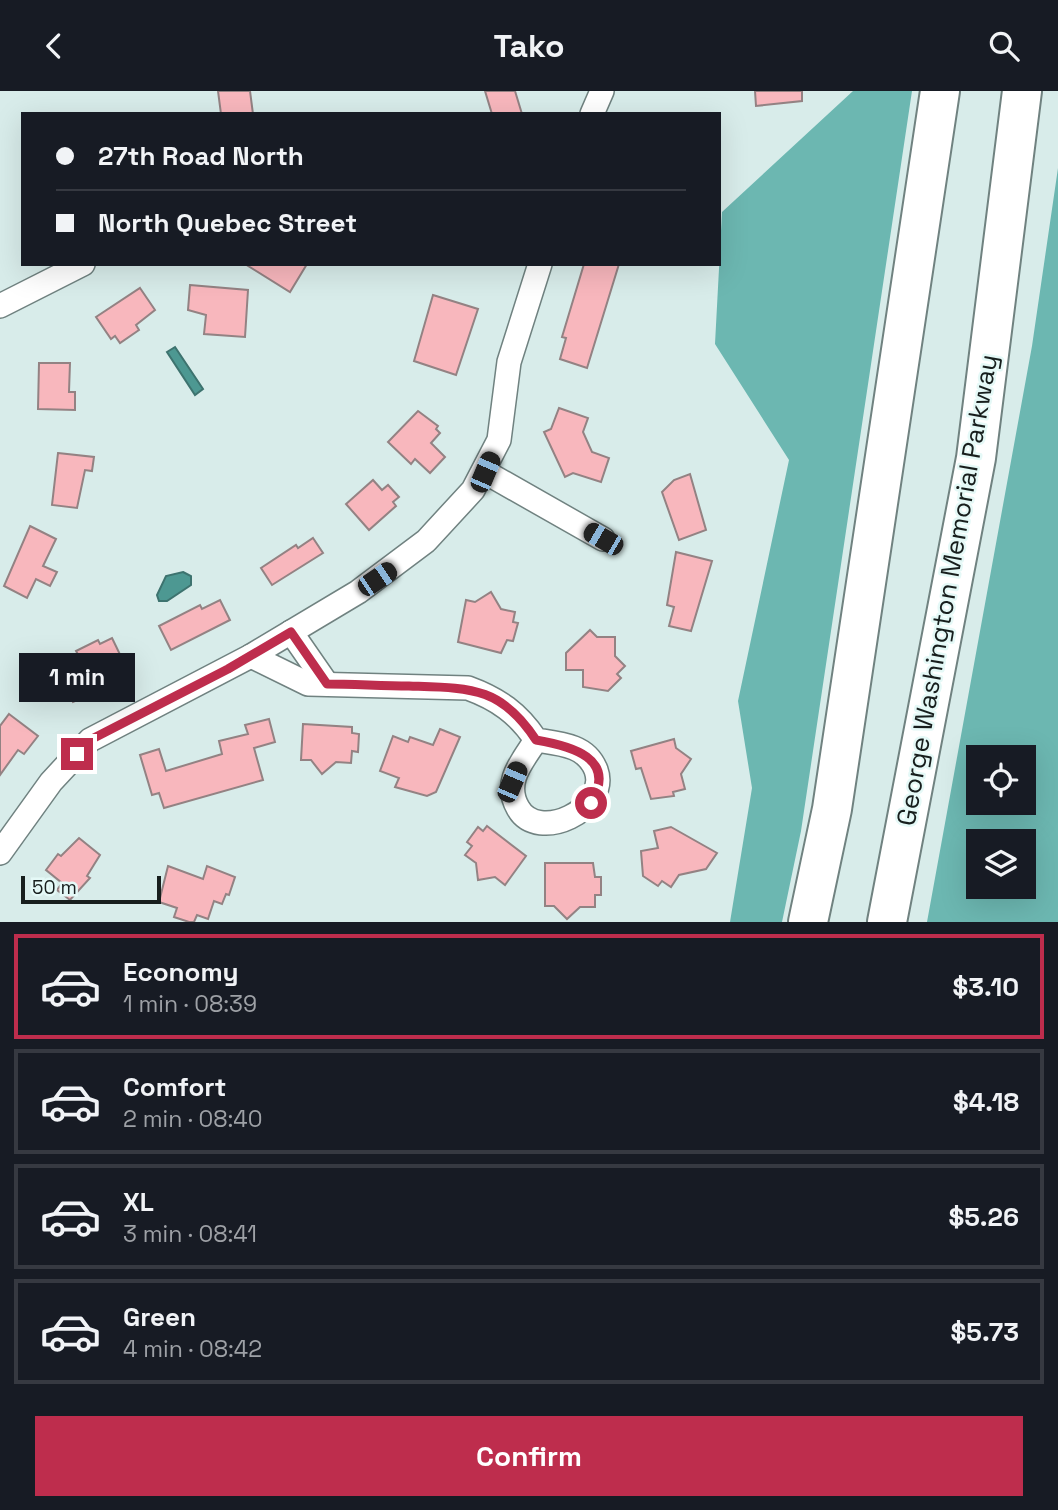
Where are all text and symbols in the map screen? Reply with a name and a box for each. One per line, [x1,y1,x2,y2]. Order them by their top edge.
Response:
text: Tako [493,26,565,66]
icon: back [35,27,73,65]
icon: search [985,27,1023,65]
text: 27th Road North [98,139,304,173]
text: North Quebec Street [98,206,357,240]
street label: George Washington Memorial Parkway [889,351,1005,829]
car [468,449,503,495]
car [580,519,627,559]
car [354,559,401,599]
callout: 1 min [19,653,135,701]
text: 1 min [49,662,105,692]
route end [61,738,93,770]
map controls [966,745,1036,899]
button: locate [966,745,1036,815]
car [495,759,530,805]
route start [575,787,607,819]
button: layers [966,829,1036,899]
scale bar [21,873,161,905]
text: 50 m [32,875,77,900]
icon: car [39,955,102,1018]
text: Economy [123,955,239,989]
text: $3.10 [952,970,1019,1004]
text: 1 min · 08:39 [123,989,257,1019]
icon: car [39,1070,102,1133]
text: Comfort [123,1070,226,1104]
text: $4.18 [953,1085,1019,1119]
text: 2 min · 08:40 [123,1104,262,1134]
icon: car [39,1185,102,1248]
text: XL [123,1185,154,1219]
text: $5.26 [948,1200,1019,1234]
text: 3 min · 08:41 [123,1219,257,1249]
icon: car [39,1300,102,1363]
text: Green [123,1300,196,1334]
text: $5.73 [951,1315,1019,1349]
text: 4 min · 08:42 [123,1334,262,1364]
button: Confirm [35,1416,1023,1496]

